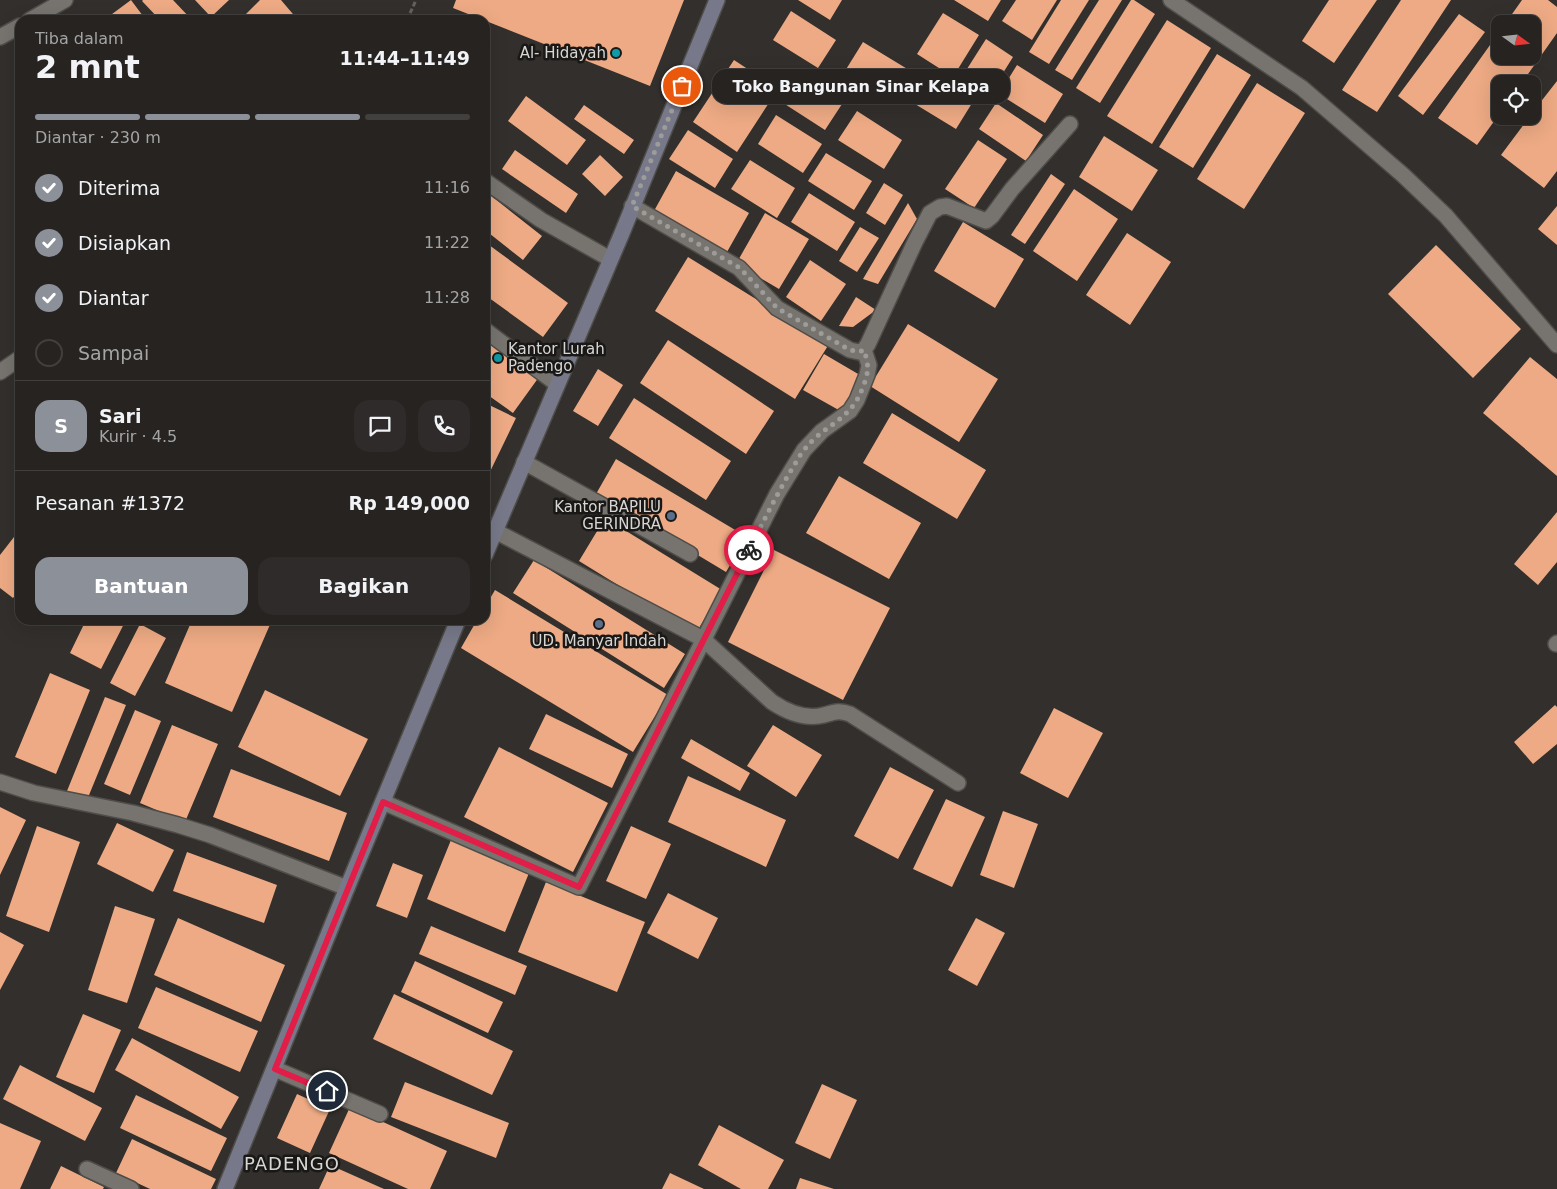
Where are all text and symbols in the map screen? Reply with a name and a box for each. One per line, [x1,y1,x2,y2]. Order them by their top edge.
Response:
north arrow [1491,15,1541,65]
map controls [1491,15,1541,125]
text: Tiba dalam [35,29,124,48]
place label: Al- Hidayah [520,44,606,62]
text: 11:44–11:49 [340,47,470,69]
marker: Al- Hidayah [610,47,622,59]
text: 2 mnt [35,48,140,86]
pin [661,65,703,107]
callout: Toko Bangunan Sinar Kelapa [712,68,1010,104]
icon: bag [668,72,696,100]
button: locate [1491,75,1541,125]
text: Toko Bangunan Sinar Kelapa [732,77,990,96]
text: Diantar · 230 m [35,128,161,147]
icon: check [35,174,63,202]
text: Diterima [78,177,160,199]
text: 11:16 [424,178,470,197]
icon: check [35,229,63,257]
text: Disiapkan [78,232,171,254]
text: 11:22 [424,233,470,252]
icon: check [35,284,63,312]
text: Diantar [78,287,149,309]
text: 11:28 [424,288,470,307]
place label: Kantor Lurah Padengo [508,340,605,375]
text: Sampai [78,342,149,364]
marker: Kantor Lurah Padengo [492,352,504,364]
button: chat [354,400,406,452]
button: phone [418,400,470,452]
text: Sari [99,405,141,427]
text: S [54,415,68,437]
text: Kurir · 4.5 [99,427,177,446]
text: Pesanan #1372 [35,492,185,514]
text: Rp 149,000 [349,492,470,514]
place label: Kantor BAPILU GERINDRA [554,498,662,533]
marker: Kantor BAPILU GERINDRA [665,510,677,522]
courier [724,525,774,575]
icon: bike [735,536,763,564]
button: Bantuan [35,557,248,615]
button: Bagikan [258,557,470,615]
marker: UD. Manyar Indah [593,618,605,630]
place label: UD. Manyar Indah [532,632,666,650]
pin [306,1070,348,1112]
icon: home [313,1077,341,1105]
district label: PADENGO [244,1153,340,1174]

